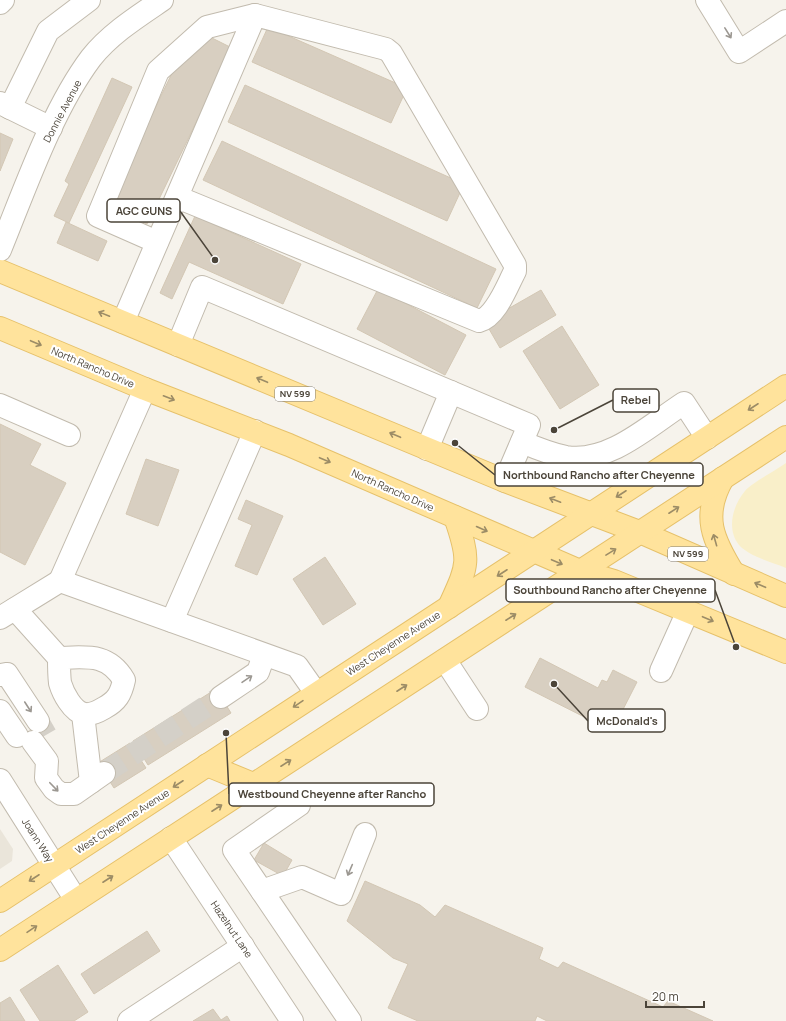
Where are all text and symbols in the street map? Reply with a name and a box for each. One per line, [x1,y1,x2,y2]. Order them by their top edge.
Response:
one-way arrow [724,27,732,39]
street label: Donnie Avenue [40,77,84,145]
callout: AGC GUNS [107,199,180,222]
text: AGC GUNS [116,203,172,218]
one-way arrow [98,309,110,317]
one-way arrow [29,340,41,347]
street label: North Rancho Drive [49,343,137,391]
one-way arrow [257,376,269,383]
road number: NV 599 [275,387,315,401]
callout: Rebel [613,389,659,412]
text: Rebel [621,392,651,407]
one-way arrow [162,395,174,403]
one-way arrow [747,404,759,412]
one-way arrow [390,431,402,439]
one-way arrow [318,457,330,465]
callout: Northbound Rancho after Cheyenne [495,463,703,486]
street label: North Rancho Drive [350,466,437,515]
text: Northbound Rancho after Cheyenne [503,467,695,482]
one-way arrow [615,490,627,498]
one-way arrow [549,495,561,503]
one-way arrow [668,506,679,514]
one-way arrow [476,526,488,534]
one-way arrow [711,534,718,547]
road number: NV 599 [668,547,708,561]
one-way arrow [605,548,616,556]
one-way arrow [551,558,563,566]
one-way arrow [496,570,508,578]
callout: Southbound Rancho after Cheyenne [506,579,715,602]
one-way arrow [754,581,766,588]
text: Southbound Rancho after Cheyenne [513,582,707,597]
street label: West Cheyenne Avenue [343,607,443,679]
one-way arrow [505,613,516,621]
one-way arrow [701,616,713,623]
one-way arrow [241,675,252,683]
one-way arrow [396,684,407,692]
one-way arrow [293,700,304,709]
one-way arrow [24,701,32,712]
callout: McDonald's [588,709,665,732]
text: McDonald's [596,713,658,728]
one-way arrow [280,759,291,767]
one-way arrow [173,780,184,788]
one-way arrow [49,782,59,792]
callout: Westbound Cheyenne after Rancho [229,783,434,806]
street label: West Cheyenne Avenue [72,785,172,857]
text: Westbound Cheyenne after Rancho [238,786,427,801]
one-way arrow [211,804,222,812]
street label: Joann Way [19,815,57,865]
one-way arrow [346,864,354,876]
one-way arrow [29,874,40,882]
one-way arrow [102,875,113,883]
street label: Hazelnut Lane [208,898,256,960]
one-way arrow [27,925,38,933]
scale bar [646,983,704,1009]
text: 20 m [652,988,679,1005]

